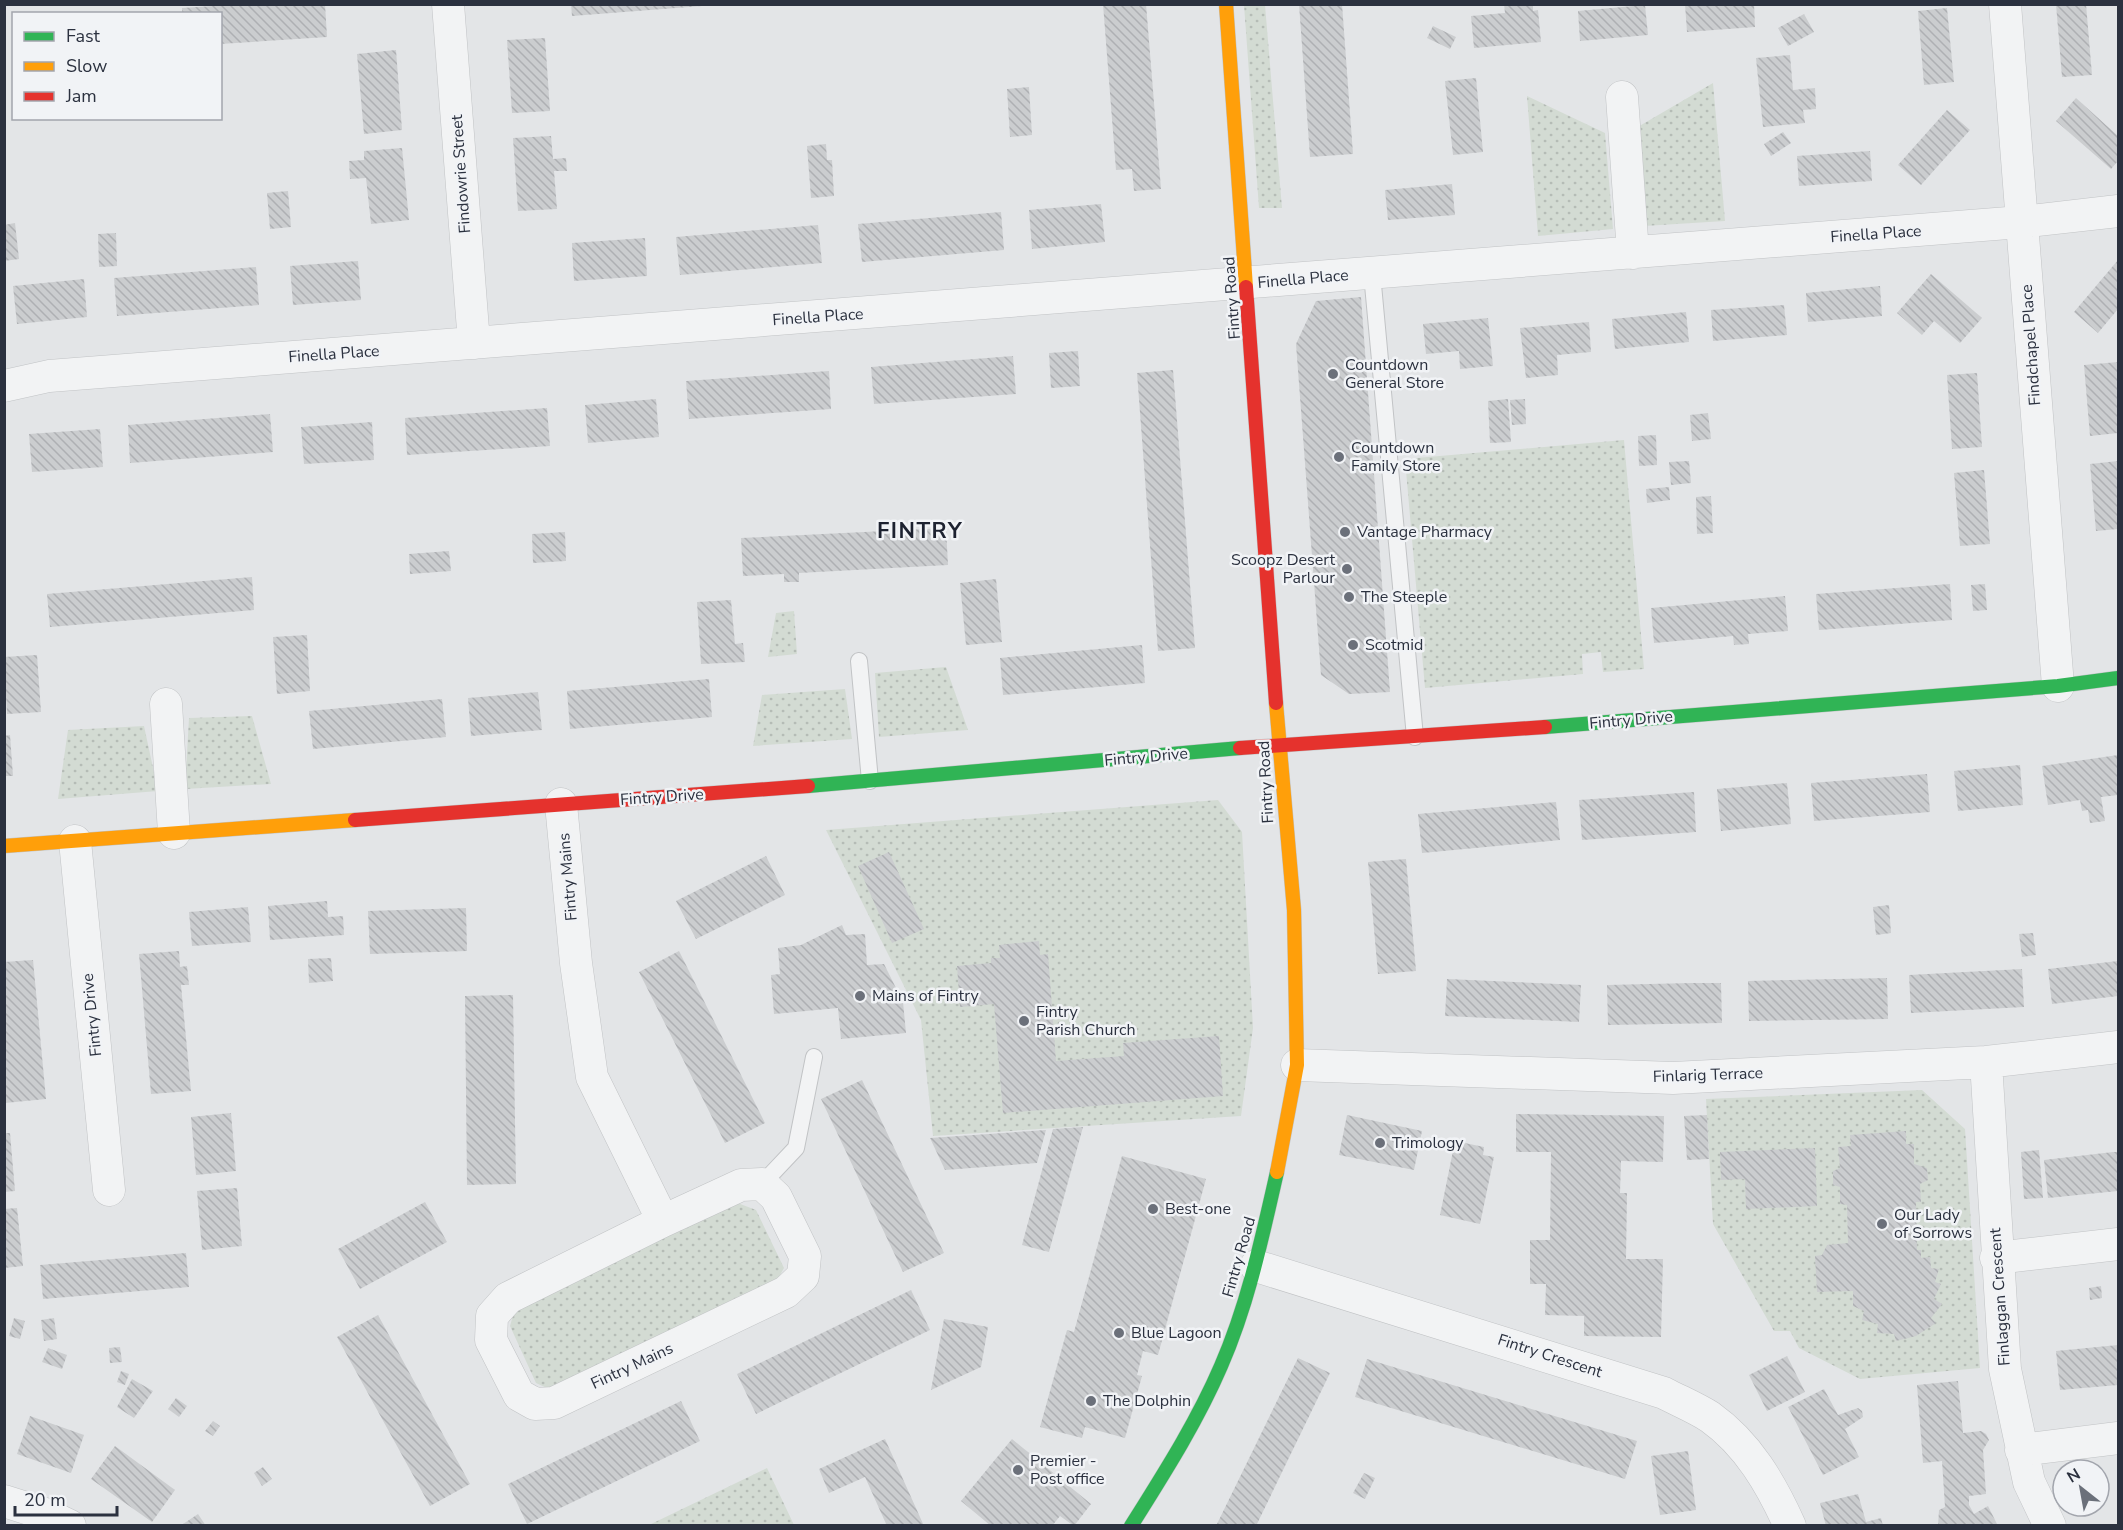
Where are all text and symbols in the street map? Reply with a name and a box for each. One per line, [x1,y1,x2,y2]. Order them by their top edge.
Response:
legend [12,12,222,120]
text: Fast [66,24,101,48]
text: Slow [66,54,107,78]
text: Jam [65,84,97,108]
street label: Findowrie Street [446,114,476,234]
street label: Finella Place [1830,220,1922,248]
street label: Fintry Road [1218,256,1246,340]
street label: Finella Place [1257,264,1349,294]
street label: Findchapel Place [2016,284,2046,406]
street label: Finella Place [772,303,864,331]
street label: Finella Place [288,340,380,368]
place label: Countdown General Store [1345,354,1444,394]
marker: Countdown General Store [1326,367,1340,381]
place label: Countdown Family Store [1351,437,1441,477]
marker: Countdown Family Store [1332,450,1346,464]
district label: FINTRY [877,516,963,546]
place label: Vantage Pharmacy [1356,521,1493,543]
marker: Vantage Pharmacy [1338,525,1352,539]
place label: Scoopz Desert Parlour [1231,549,1335,589]
marker: Scoopz Desert Parlour [1340,562,1354,576]
place label: The Steeple [1361,586,1447,608]
marker: The Steeple [1342,590,1356,604]
place label: Scotmid [1365,634,1423,656]
marker: Scotmid [1346,638,1360,652]
street label: Fintry Drive [1588,705,1674,735]
street label: Fintry Road [1253,740,1279,824]
street label: Fintry Drive [1103,742,1189,772]
street label: Fintry Drive [619,783,705,811]
street label: Fintry Mains [553,832,583,922]
street label: Fintry Drive [77,972,107,1058]
place label: Mains of Fintry [872,985,979,1007]
marker: Mains of Fintry [853,989,867,1003]
place label: Fintry Parish Church [1036,1001,1136,1041]
marker: Fintry Parish Church [1017,1014,1031,1028]
street label: Finlarig Terrace [1653,1062,1763,1088]
place label: Trimology [1392,1132,1464,1154]
marker: Trimology [1373,1136,1387,1150]
place label: Best-one [1165,1198,1231,1220]
marker: Best-one [1146,1202,1160,1216]
place label: Our Lady of Sorrows [1894,1204,1972,1244]
street label: Fintry Road [1217,1214,1261,1300]
marker: Our Lady of Sorrows [1875,1217,1889,1231]
street label: Finlaggan Crescent [1984,1227,2016,1367]
place label: Blue Lagoon [1131,1322,1222,1344]
marker: Blue Lagoon [1112,1326,1126,1340]
street label: Fintry Crescent [1495,1329,1605,1383]
street label: Fintry Mains [587,1337,677,1395]
place label: The Dolphin [1103,1390,1191,1412]
marker: The Dolphin [1084,1394,1098,1408]
place label: Premier - Post office [1030,1450,1105,1490]
north arrow [2051,1458,2111,1518]
marker: Premier - Post office [1011,1463,1025,1477]
text: N [2063,1463,2085,1489]
scale bar [15,1479,117,1517]
text: 20 m [24,1488,66,1512]

